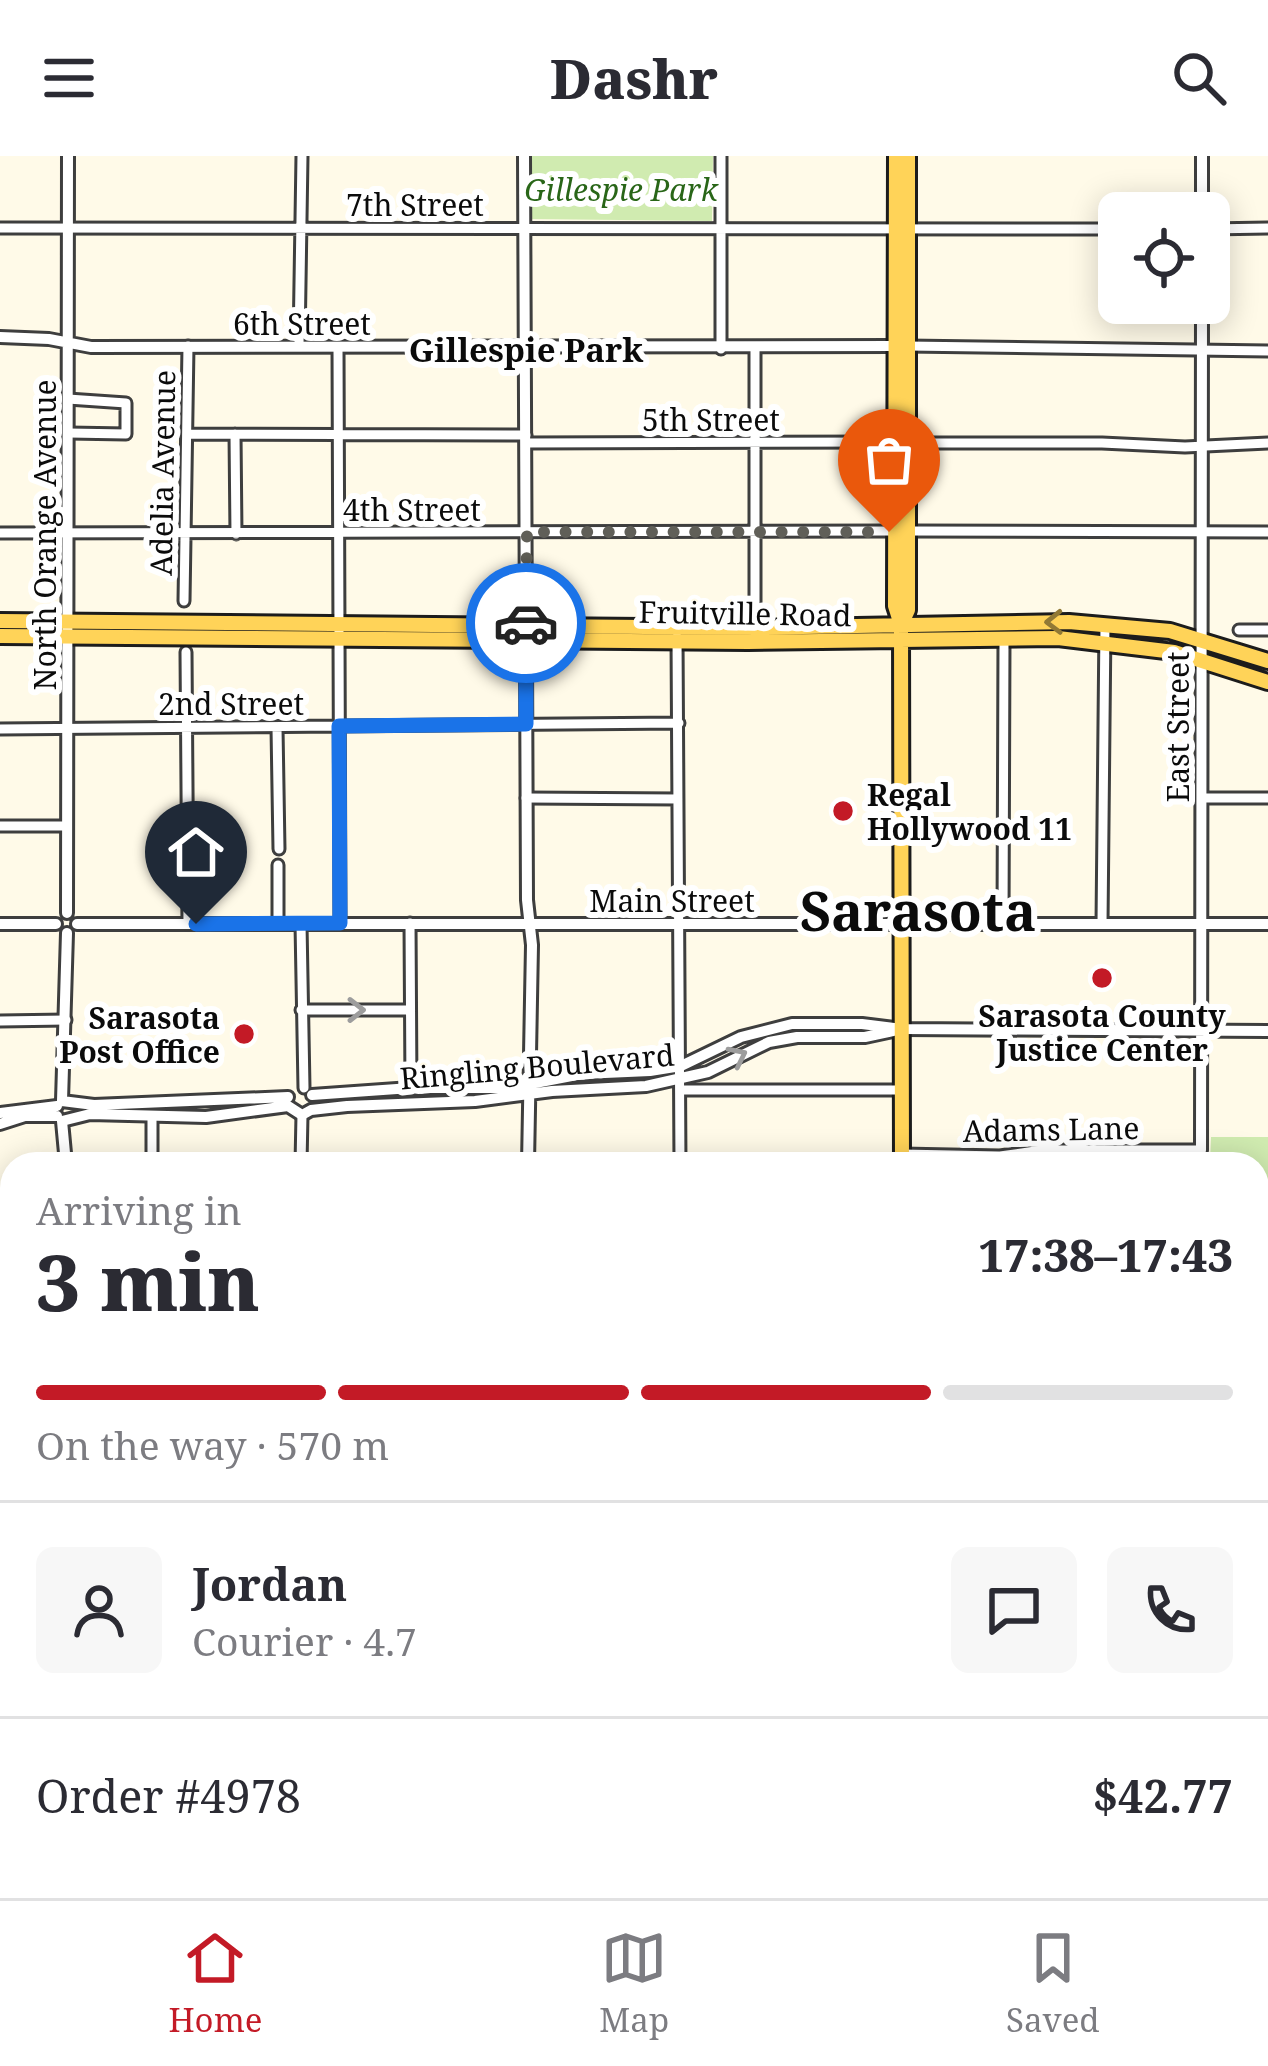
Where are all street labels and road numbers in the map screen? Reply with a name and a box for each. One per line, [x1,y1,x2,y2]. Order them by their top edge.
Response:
street label: 7th Street [346,184,484,225]
street label: 6th Street [233,303,371,344]
street label: Adelia Avenue [140,370,184,576]
street label: North Orange Avenue [24,380,65,690]
street label: 5th Street [642,399,780,440]
street label: 4th Street [343,489,481,530]
street label: Fruitville Road [638,591,852,635]
street label: East Street [1157,651,1198,803]
street label: 2nd Street [158,683,304,724]
street label: Main Street [589,880,755,921]
street label: Ringling Boulevard [398,1034,676,1098]
street label: Adams Lane [962,1107,1140,1151]

